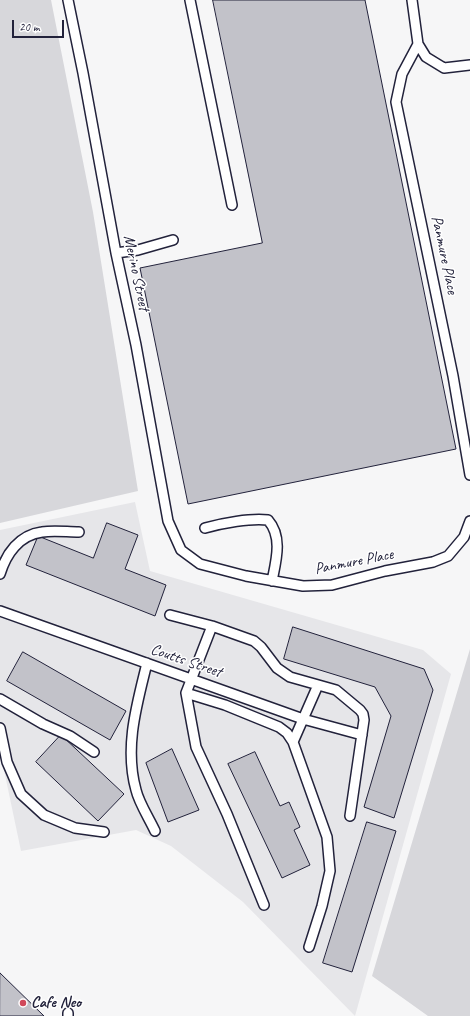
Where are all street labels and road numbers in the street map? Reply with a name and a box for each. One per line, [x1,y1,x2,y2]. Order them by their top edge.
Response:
street label: Panmure Place [426,214,462,296]
street label: Merino Street [119,233,153,313]
street label: Panmure Place [313,545,395,579]
street label: Coutts Street [148,640,224,682]

